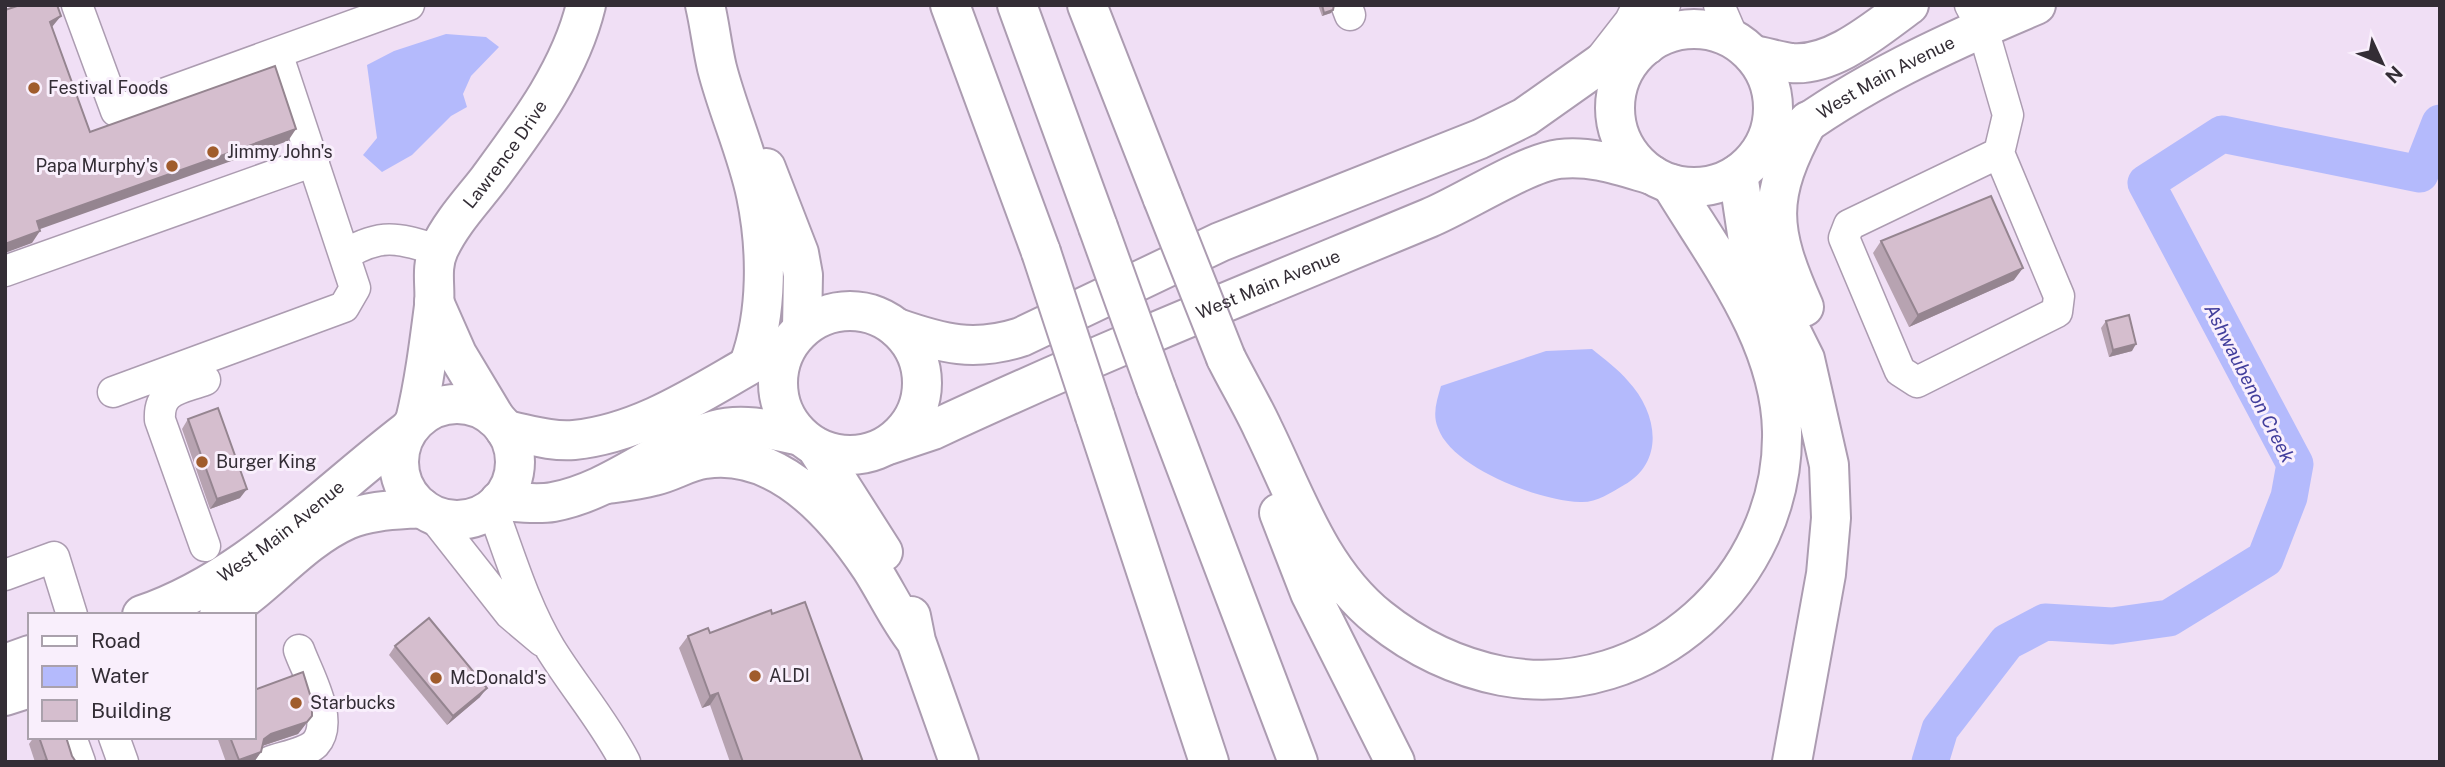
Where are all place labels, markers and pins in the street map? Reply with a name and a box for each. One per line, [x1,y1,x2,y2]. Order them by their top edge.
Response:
place label: Festival Foods [48,77,168,98]
marker: Festival Foods [26,80,42,96]
place label: Jimmy John's [227,141,333,162]
marker: Jimmy John's [205,144,221,160]
place label: Papa Murphy's [35,155,158,176]
marker: Papa Murphy's [164,158,180,174]
place label: Burger King [216,451,316,472]
marker: Burger King [194,454,210,470]
place label: ALDI [769,665,810,686]
place label: McDonald's [450,667,546,688]
marker: ALDI [747,668,763,684]
marker: McDonald's [428,670,444,686]
place label: Starbucks [310,692,395,713]
marker: Starbucks [288,695,304,711]

